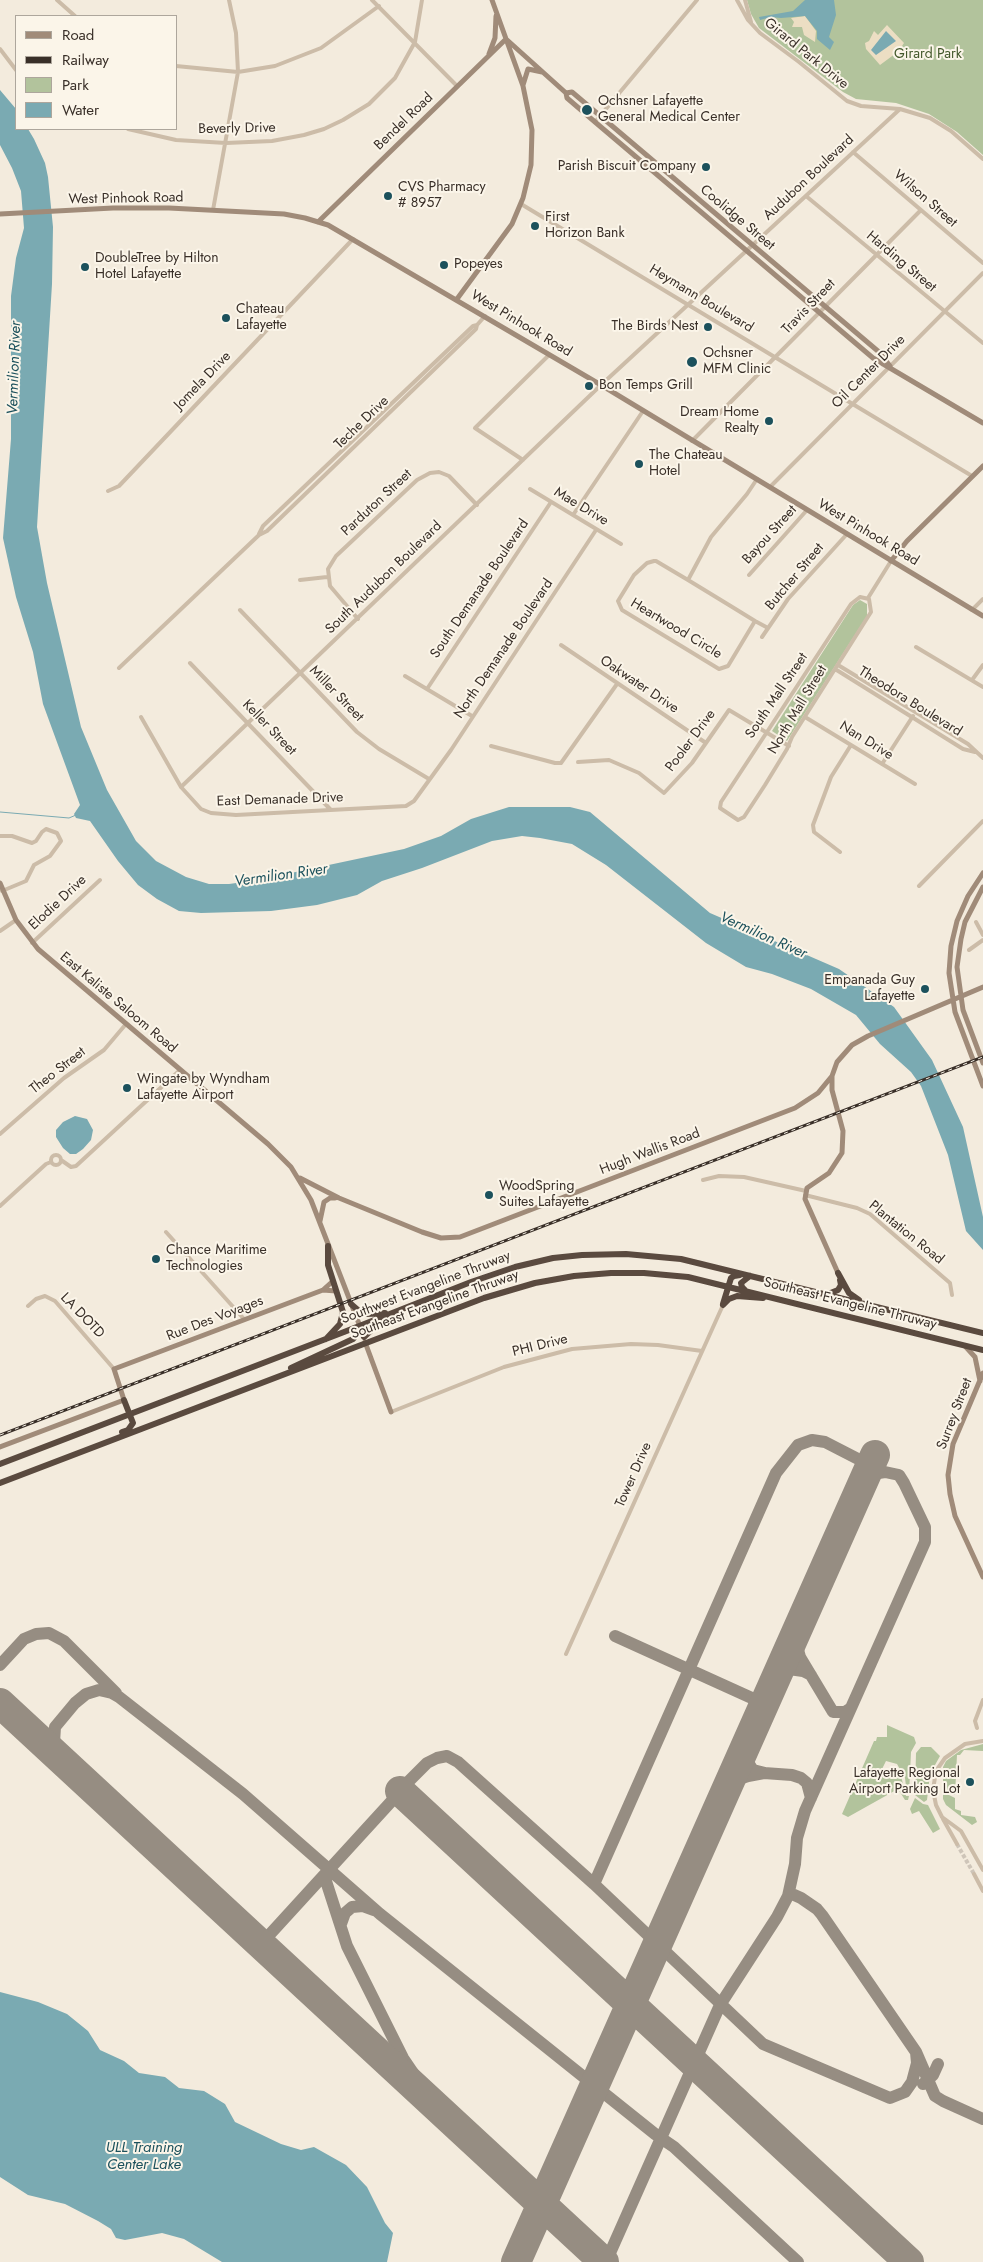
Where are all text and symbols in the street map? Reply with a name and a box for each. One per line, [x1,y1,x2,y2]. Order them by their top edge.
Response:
legend [15,15,178,130]
street label: Girard Park Drive [761,15,851,93]
text: Road [62,24,94,46]
park label: Girard Park [894,47,962,63]
text: Railway [62,49,109,71]
text: Park [62,74,89,96]
street label: Bendel Road [371,90,437,154]
place label: Ochsner Lafayette General Medical Center [598,94,740,126]
text: Water [62,99,99,121]
marker: Ochsner Lafayette General Medical Center [580,103,594,117]
street label: Beverly Drive [198,120,276,138]
street label: Audubon Boulevard [760,132,858,224]
place label: Parish Biscuit Company [558,159,696,175]
marker: Parish Biscuit Company [700,161,712,173]
street label: Wilson Street [890,167,960,231]
place label: CVS Pharmacy # 8957 [398,180,486,212]
street label: Coolidge Street [696,182,778,254]
street label: West Pinhook Road [68,190,184,208]
marker: CVS Pharmacy # 8957 [382,190,394,202]
place label: First Horizon Bank [545,210,625,242]
marker: First Horizon Bank [529,220,541,232]
street label: Harding Street [863,228,939,296]
place label: DoubleTree by Hilton Hotel Lafayette [95,251,218,284]
place label: Popeyes [454,257,503,273]
marker: Popeyes [438,259,450,271]
marker: DoubleTree by Hilton Hotel Lafayette [79,261,91,273]
street label: Heymann Boulevard [646,261,756,337]
street label: Travis Street [779,276,839,338]
street label: West Pinhook Road [467,287,575,361]
place label: Chateau Lafayette [236,302,287,334]
marker: Chateau Lafayette [220,312,232,324]
place label: The Birds Nest [612,319,698,335]
water label: Vermilion River [4,321,26,415]
marker: The Birds Nest [702,321,714,333]
street label: Oil Center Drive [829,332,909,412]
place label: Ochsner MFM Clinic [703,346,771,378]
street label: Jomela Drive [171,348,235,414]
marker: Ochsner MFM Clinic [685,355,699,369]
place label: Bon Temps Grill [599,378,693,394]
marker: Bon Temps Grill [583,380,595,392]
street label: Teche Drive [331,393,393,453]
place label: Dream Home Realty [680,405,759,438]
marker: Dream Home Realty [763,415,775,427]
place label: The Chateau Hotel [649,448,723,481]
marker: The Chateau Hotel [633,458,645,470]
street label: Parduton Street [338,466,416,540]
street label: Mae Drive [551,484,611,530]
street label: West Pinhook Road [814,496,922,570]
street label: Bayou Street [739,502,801,568]
street label: South Demanade Boulevard [427,516,533,662]
street label: South Audubon Boulevard [322,518,446,638]
street label: Butcher Street [762,540,828,614]
street label: North Demanade Boulevard [451,576,557,722]
street label: Heartwood Circle [627,595,725,663]
street label: South Mall Street [742,650,812,742]
street label: Oakwater Drive [597,653,681,717]
street label: Miller Street [305,663,367,725]
street label: North Mall Street [765,663,831,757]
street label: Theodora Boulevard [855,663,965,741]
street label: Keller Street [238,697,300,759]
street label: Pooler Drive [662,707,720,775]
street label: Nan Drive [836,718,896,764]
street label: East Demanade Drive [216,789,344,811]
water label: Vermilion River [233,861,329,891]
street label: Elodie Drive [26,872,90,934]
water label: Vermilion River [716,909,810,963]
street label: East Kaliste Saloom Road [56,949,180,1057]
place label: Empanada Guy Lafayette [824,973,915,1006]
marker: Empanada Guy Lafayette [919,983,931,995]
street label: Theo Street [27,1044,89,1098]
place label: Wingate by Wyndham Lafayette Airport [137,1072,270,1104]
marker: Wingate by Wyndham Lafayette Airport [121,1082,133,1094]
street label: Hugh Wallis Road [597,1125,703,1179]
place label: WoodSpring Suites Lafayette [499,1179,589,1212]
marker: WoodSpring Suites Lafayette [483,1189,495,1201]
street label: Plantation Road [865,1198,947,1268]
place label: Chance Maritime Technologies [166,1243,267,1276]
street label: Southwest Evangeline Thruway [339,1248,513,1328]
marker: Chance Maritime Technologies [150,1253,162,1265]
street label: Southeast Evangeline Thruway [349,1267,521,1343]
street label: Southeast Evangeline Thruway [762,1274,938,1334]
street label: LA DOTD [56,1290,108,1342]
street label: Rue Des Voyages [164,1293,266,1345]
street label: PHI Drive [511,1331,569,1361]
street label: Surrey Street [934,1376,976,1452]
street label: Tower Drive [612,1440,656,1510]
place label: Lafayette Regional Airport Parking Lot [849,1766,960,1798]
marker: Lafayette Regional Airport Parking Lot [964,1776,976,1788]
water label: ULL Training Center Lake [106,2139,182,2174]

